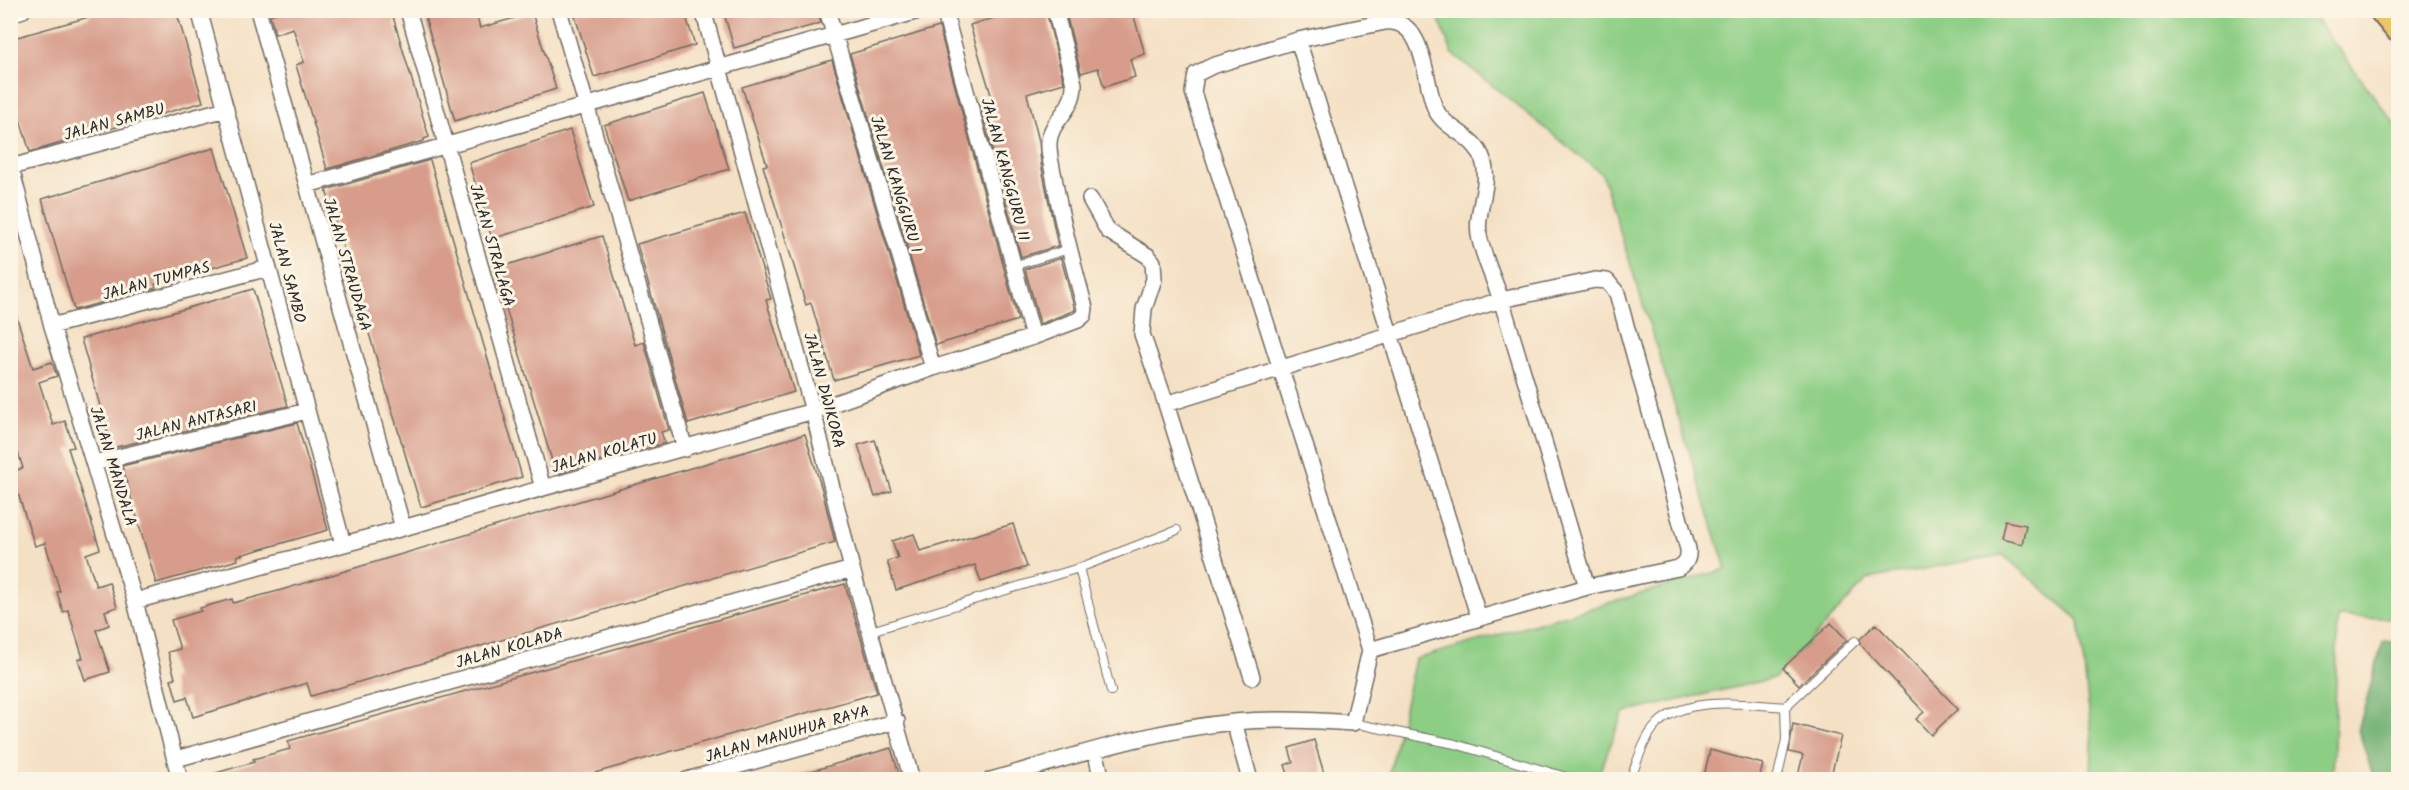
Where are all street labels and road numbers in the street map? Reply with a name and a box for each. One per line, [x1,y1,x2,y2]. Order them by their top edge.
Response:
street label: JALAN KANGGURU II [973,95,1036,244]
street label: JALAN SAMBU [61,97,168,148]
street label: JALAN KANGGURU I [863,113,928,256]
street label: JALAN STRALAGA [462,181,521,310]
street label: JALAN STRAUDAGA [315,195,378,335]
street label: JALAN SAMBO [261,219,312,326]
street label: JALAN TUMPAS [100,255,214,308]
street label: JALAN DWIKORA [796,330,851,451]
street label: JALAN ANTASARI [133,394,260,449]
street label: JALAN MANDALA [82,403,143,530]
street label: JALAN KOLATU [549,426,661,480]
street label: JALAN KOLADA [453,621,566,676]
street label: JALAN MANUHUA RAYA [702,699,873,770]

